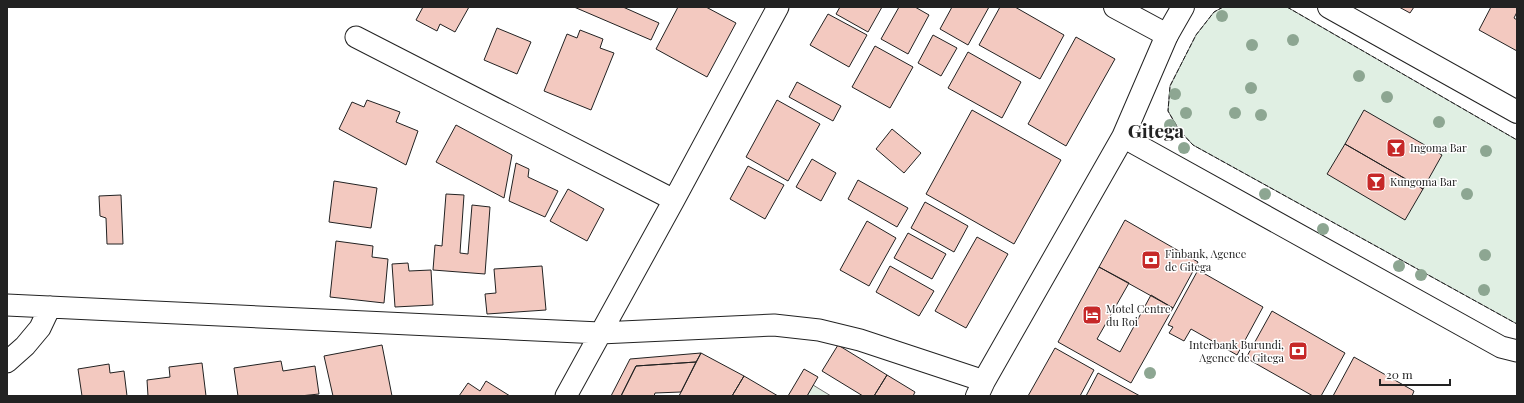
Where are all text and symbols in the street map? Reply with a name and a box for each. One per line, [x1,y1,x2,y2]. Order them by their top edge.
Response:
district label: Gitega [1128,117,1184,143]
bar icon: Ingoma Bar [1385,137,1407,159]
place label: Ingoma Bar [1410,140,1467,155]
bar icon: Kungoma Bar [1365,171,1387,193]
place label: Kungoma Bar [1390,174,1457,189]
place label: Finbank, Agence de Gitega [1165,246,1247,274]
bank icon: Finbank, Agence de Gitega [1140,249,1162,271]
place label: Motel Centre du Roi [1106,301,1171,329]
hotel icon: Motel Centre du Roi [1081,304,1103,326]
place label: Interbank Burundi, Agence de Gitega [1189,337,1285,365]
bank icon: Interbank Burundi, Agence de Gitega [1287,340,1309,362]
scale bar [1380,361,1450,387]
text: 20 m [1386,366,1413,382]

